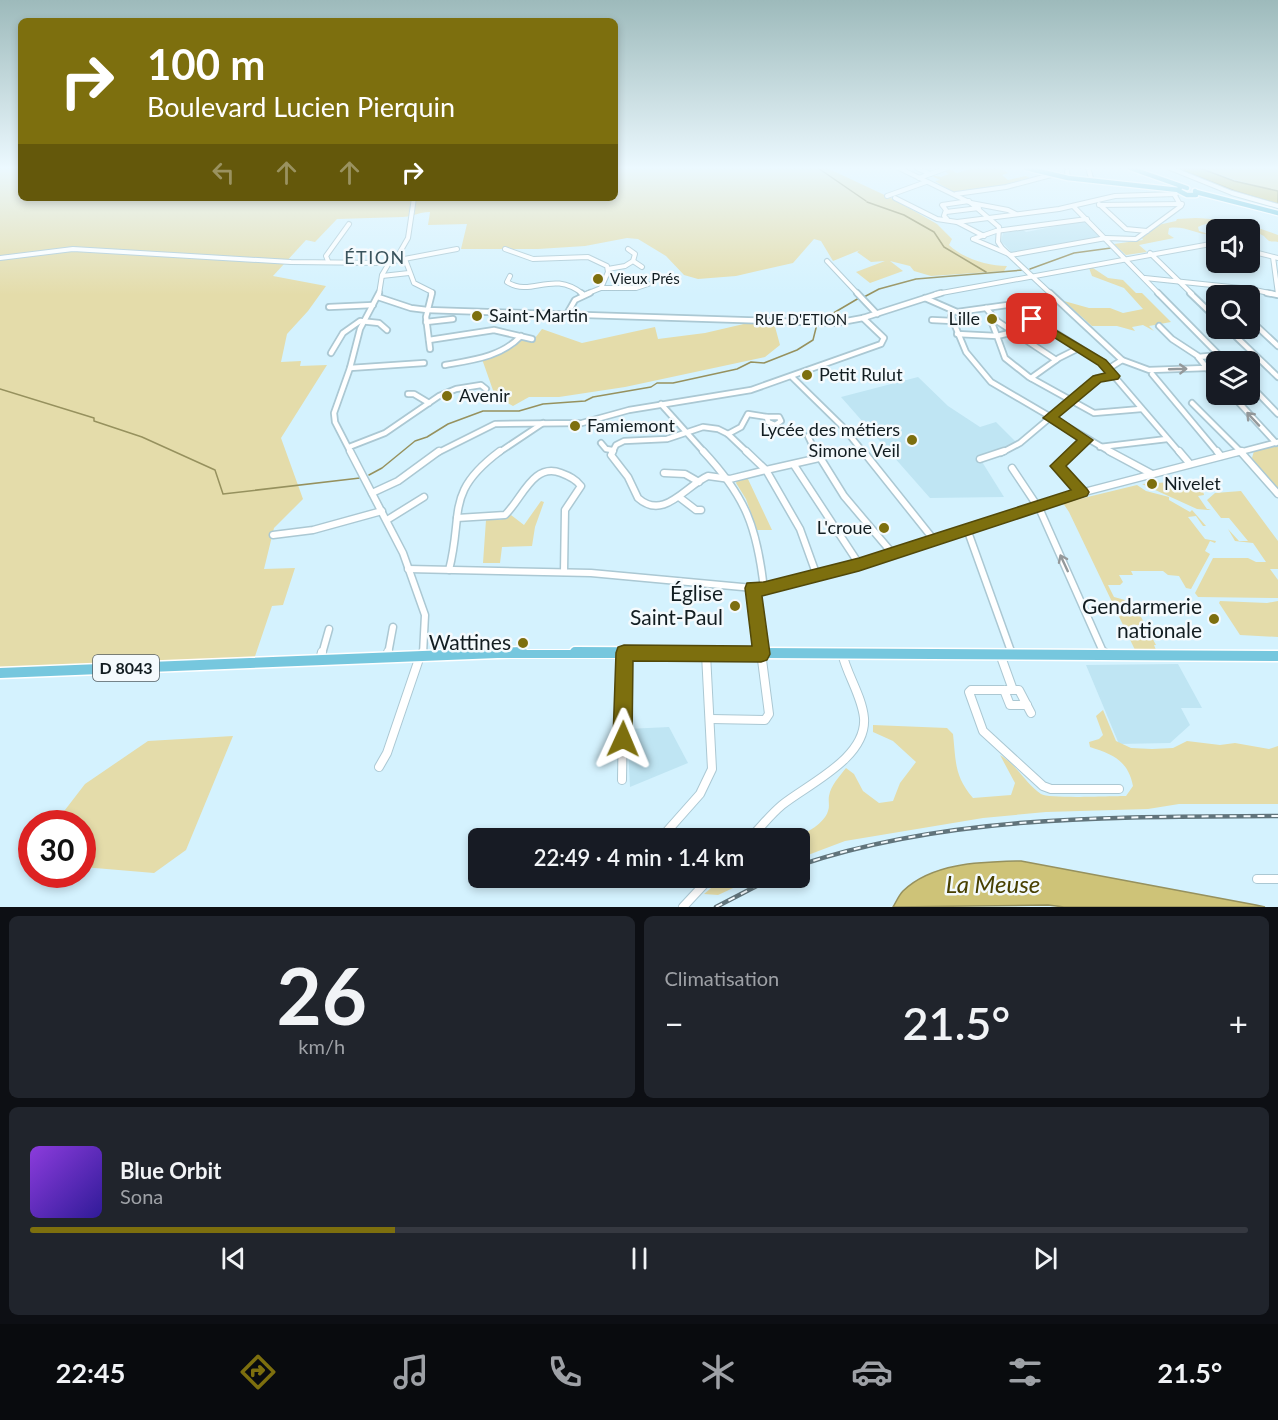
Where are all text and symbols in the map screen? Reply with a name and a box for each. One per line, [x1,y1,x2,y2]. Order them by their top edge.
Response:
text: 100 m [147,39,265,89]
icon: right [48,42,126,120]
text: Boulevard Lucien Pierquin [147,90,455,123]
icon: left [207,156,240,189]
icon: ahead [270,156,303,189]
icon: ahead [333,156,366,189]
icon: right [396,156,429,189]
map controls [1206,219,1260,405]
button: sound [1206,219,1260,273]
district label: ÉTION [344,246,406,268]
place label: Vieux Prés [610,269,680,287]
marker: Vieux Prés [591,272,605,286]
button: search [1206,285,1260,339]
pin [1006,293,1057,344]
icon: arrive [1015,302,1048,335]
place label: Saint-Martin [489,304,588,326]
place label: Lille [948,307,980,329]
marker: Saint-Martin [470,309,484,323]
street label: RUE D'ETION [755,310,847,328]
marker: Lille [985,312,999,326]
button: layers [1206,351,1260,405]
place label: Petit Rulut [819,363,903,385]
one-way arrow [1167,364,1187,375]
marker: Petit Rulut [800,368,814,382]
place label: Avenir [459,384,510,406]
marker: Avenir [440,389,454,403]
one-way arrow [1246,411,1261,426]
place label: Famiemont [587,414,675,436]
place label: Lycée des métiers Simone Veil [760,418,900,461]
marker: Famiemont [568,419,582,433]
marker: Lycée des métiers Simone Veil [905,433,919,447]
place label: Nivelet [1164,472,1221,494]
marker: Nivelet [1145,477,1159,491]
place label: L'croue [817,516,872,538]
marker: L'croue [877,521,891,535]
one-way arrow [1058,555,1069,573]
place label: Église Saint-Paul [630,580,723,629]
place label: Gendarmerie nationale [1082,593,1202,642]
marker: Église Saint-Paul [728,599,742,613]
marker: Gendarmerie nationale [1207,612,1221,626]
place label: Wattines [429,629,511,654]
marker: Wattines [516,636,530,650]
road number: D 8043 [93,655,159,681]
position arrow [591,707,655,771]
speed limit sign: 30 [18,810,96,888]
text: 22:49 · 4 min · 1.4 km [534,844,744,871]
water label: La Meuse [946,869,1040,898]
text: 26 [277,948,367,1042]
text: Climatisation [665,966,779,990]
text: 21.5° [902,996,1010,1050]
text: − [665,1003,684,1043]
text: + [1229,1003,1248,1043]
text: km/h [298,1034,345,1058]
text: Blue Orbit [120,1157,221,1184]
text: Sona [120,1184,163,1208]
icon: previous [217,1242,250,1275]
icon: pause [623,1242,656,1275]
icon: next [1029,1242,1062,1275]
icon: directions [237,1351,279,1393]
icon: music [390,1351,432,1393]
icon: phone [544,1351,586,1393]
icon: climate [697,1351,739,1393]
icon: car [851,1351,893,1393]
icon: filters [1004,1351,1046,1393]
text: 22:45 [56,1356,125,1389]
text: 21.5° [1158,1356,1222,1389]

